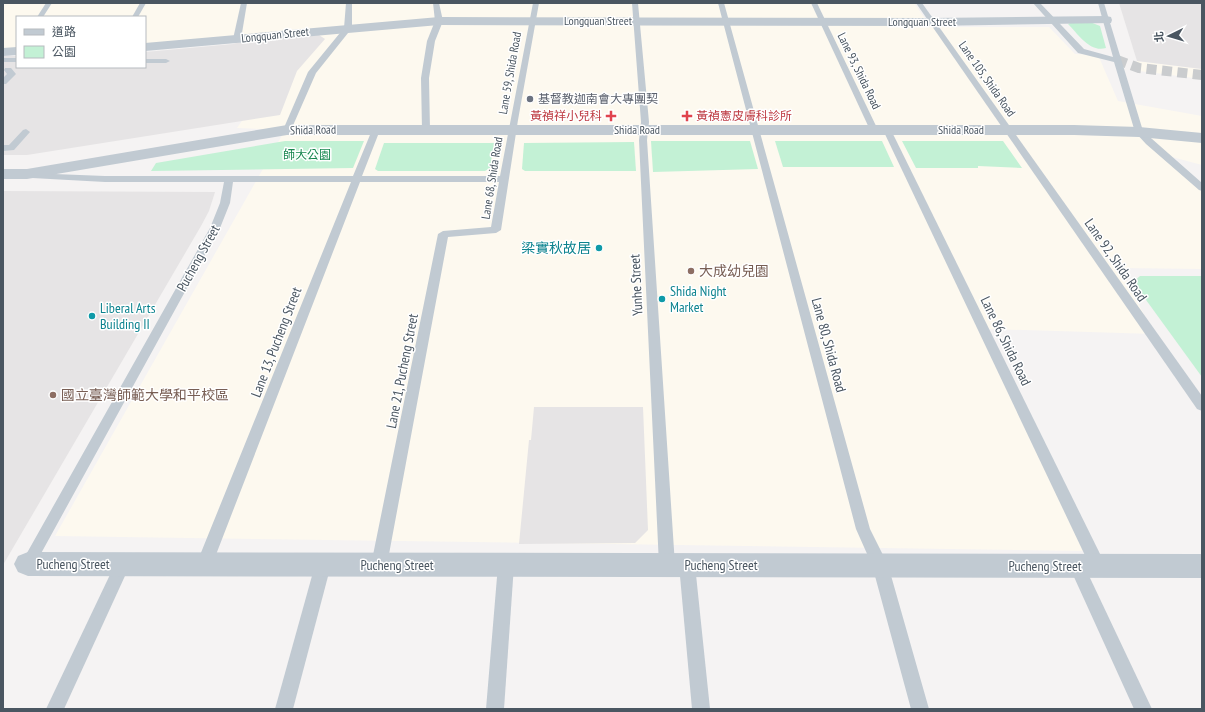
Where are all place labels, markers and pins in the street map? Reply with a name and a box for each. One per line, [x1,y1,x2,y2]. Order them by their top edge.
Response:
place label: 基督教迦南會大專團契 [538,91,658,106]
marker: 基督教迦南會大專團契 [525,94,535,104]
place label: 黃禎祥小兒科 [530,108,602,123]
place label: 黃禎憲皮膚科診所 [696,108,792,123]
marker: 黃禎祥小兒科 [605,110,617,122]
marker: 黃禎憲皮膚科診所 [681,110,693,122]
place label: 梁實秋故居 [521,239,591,257]
marker: 梁實秋故居 [594,243,604,253]
place label: 大成幼兒園 [699,262,769,280]
marker: 大成幼兒園 [686,266,696,276]
place label: Shida Night Market [670,282,727,316]
marker: Shida Night Market [657,294,667,304]
place label: Liberal Arts Building II [100,299,156,333]
marker: Liberal Arts Building II [87,311,97,321]
place label: 國立臺灣師範大學和平校區 [61,386,229,404]
marker: 國立臺灣師範大學和平校區 [48,390,58,400]

